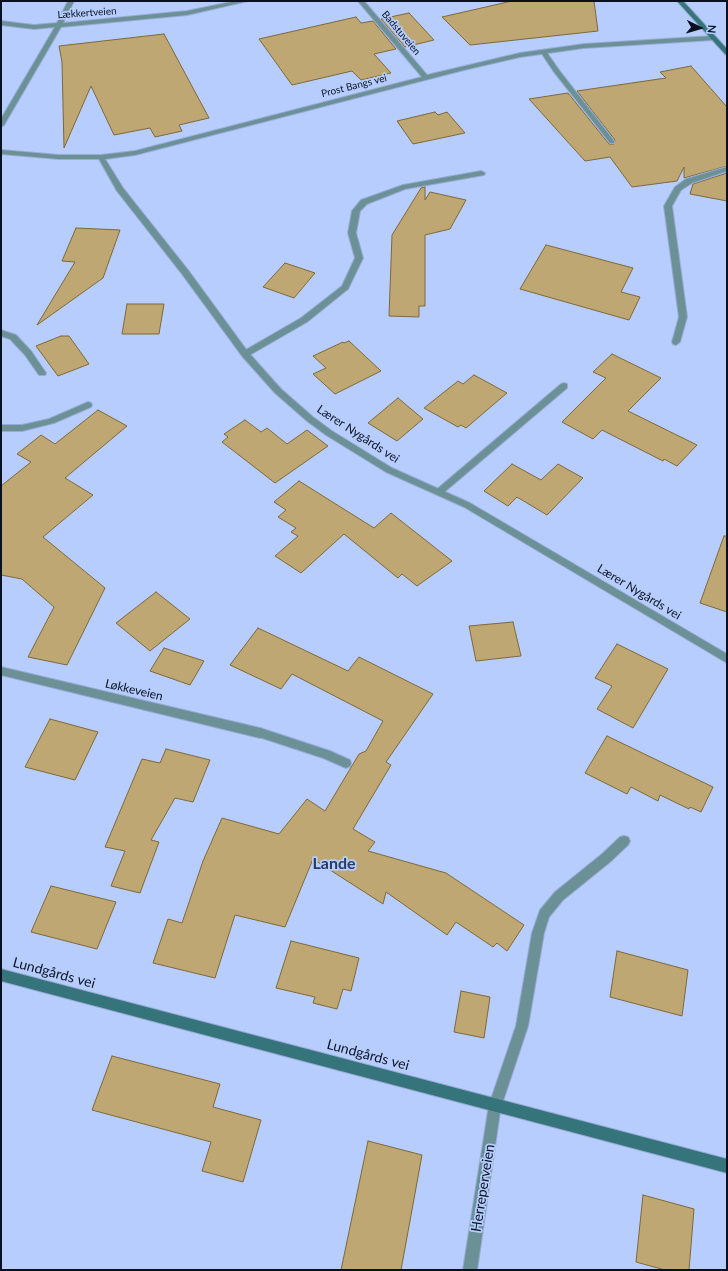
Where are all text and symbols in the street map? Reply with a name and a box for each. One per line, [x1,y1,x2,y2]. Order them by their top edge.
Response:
street label: Lækkertveien [57,5,117,21]
street label: Badstuveien [379,8,423,58]
north arrow [680,8,720,48]
text: N [706,24,719,34]
street label: Prost Bangs vei [320,72,388,100]
street label: Lærer Nygårds vei [314,402,402,466]
street label: Lærer Nygårds vei [594,561,684,623]
street label: Løkkeveien [104,676,164,704]
district label: Lande [312,854,356,874]
street label: Lundgårds vei [11,954,97,992]
street label: Lundgårds vei [325,1036,411,1074]
street label: Herreperveien [468,1143,498,1233]

